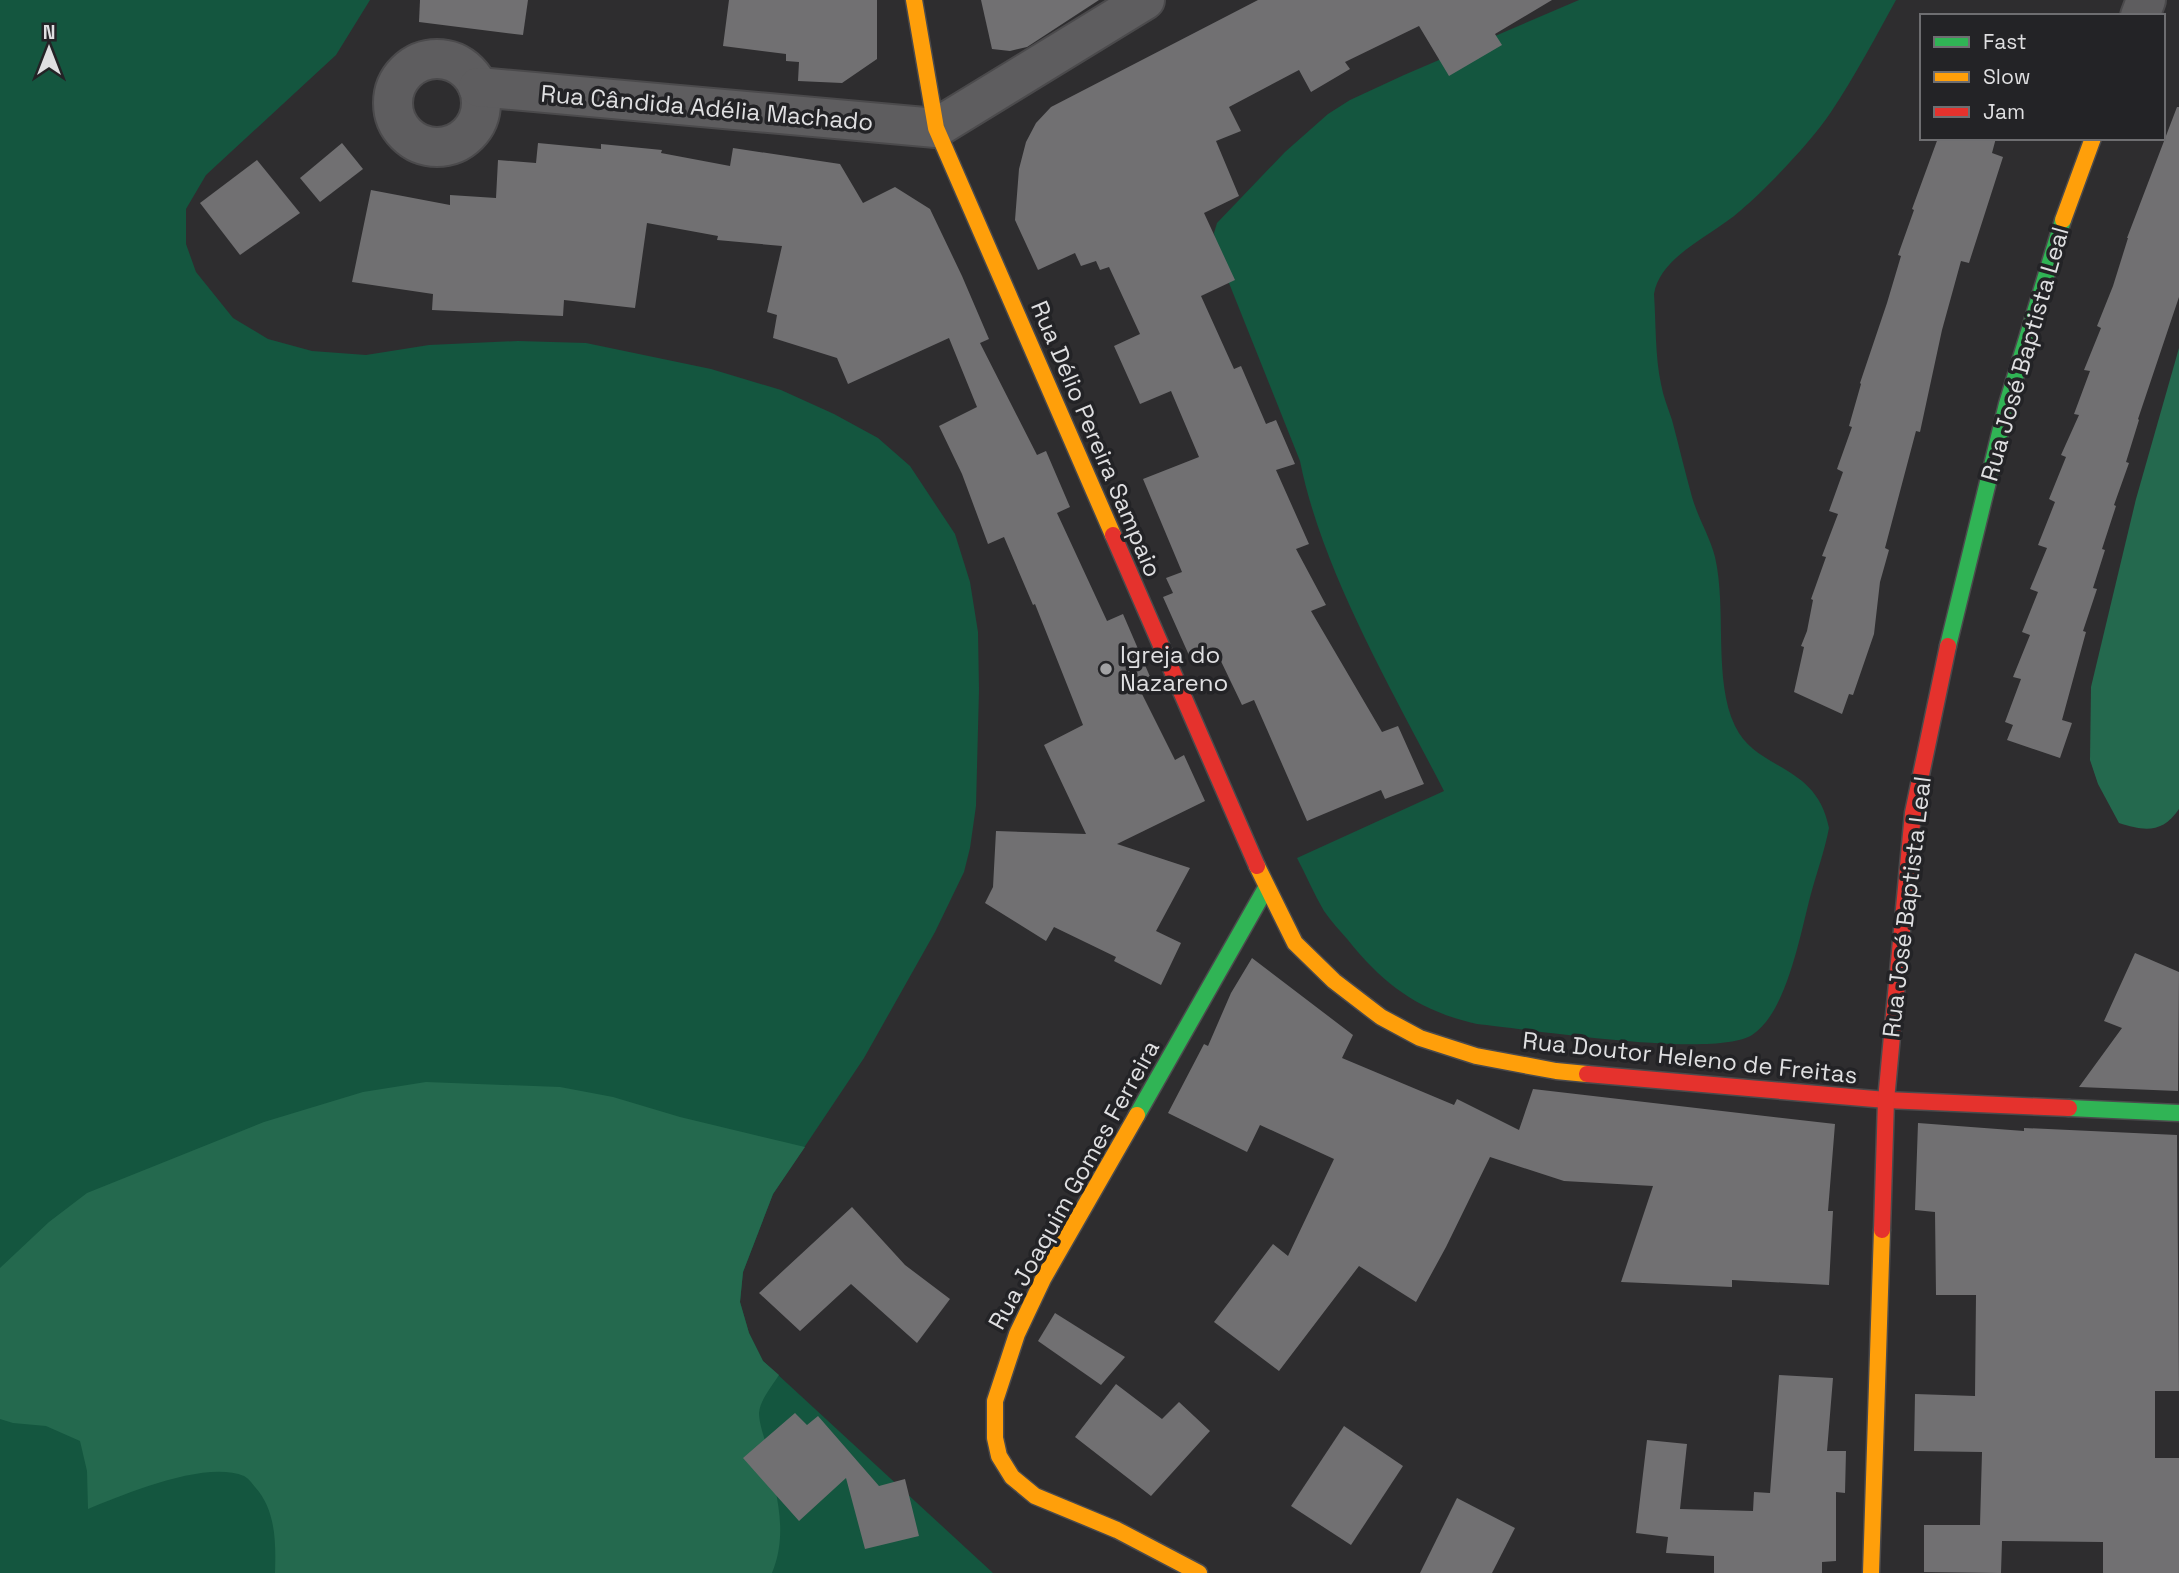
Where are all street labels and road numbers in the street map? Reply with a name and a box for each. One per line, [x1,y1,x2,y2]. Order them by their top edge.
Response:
street label: Rua Cândida Adélia Machado [539,78,875,137]
street label: Rua José Baptista Leal [1973,223,2076,485]
street label: Rua Délio Pereira Sampaio [1024,296,1169,582]
street label: Rua José Baptista Leal [1875,774,1938,1039]
street label: Rua Doutor Heleno de Freitas [1521,1025,1859,1091]
street label: Rua Joaquim Gomes Ferreira [981,1034,1166,1335]

